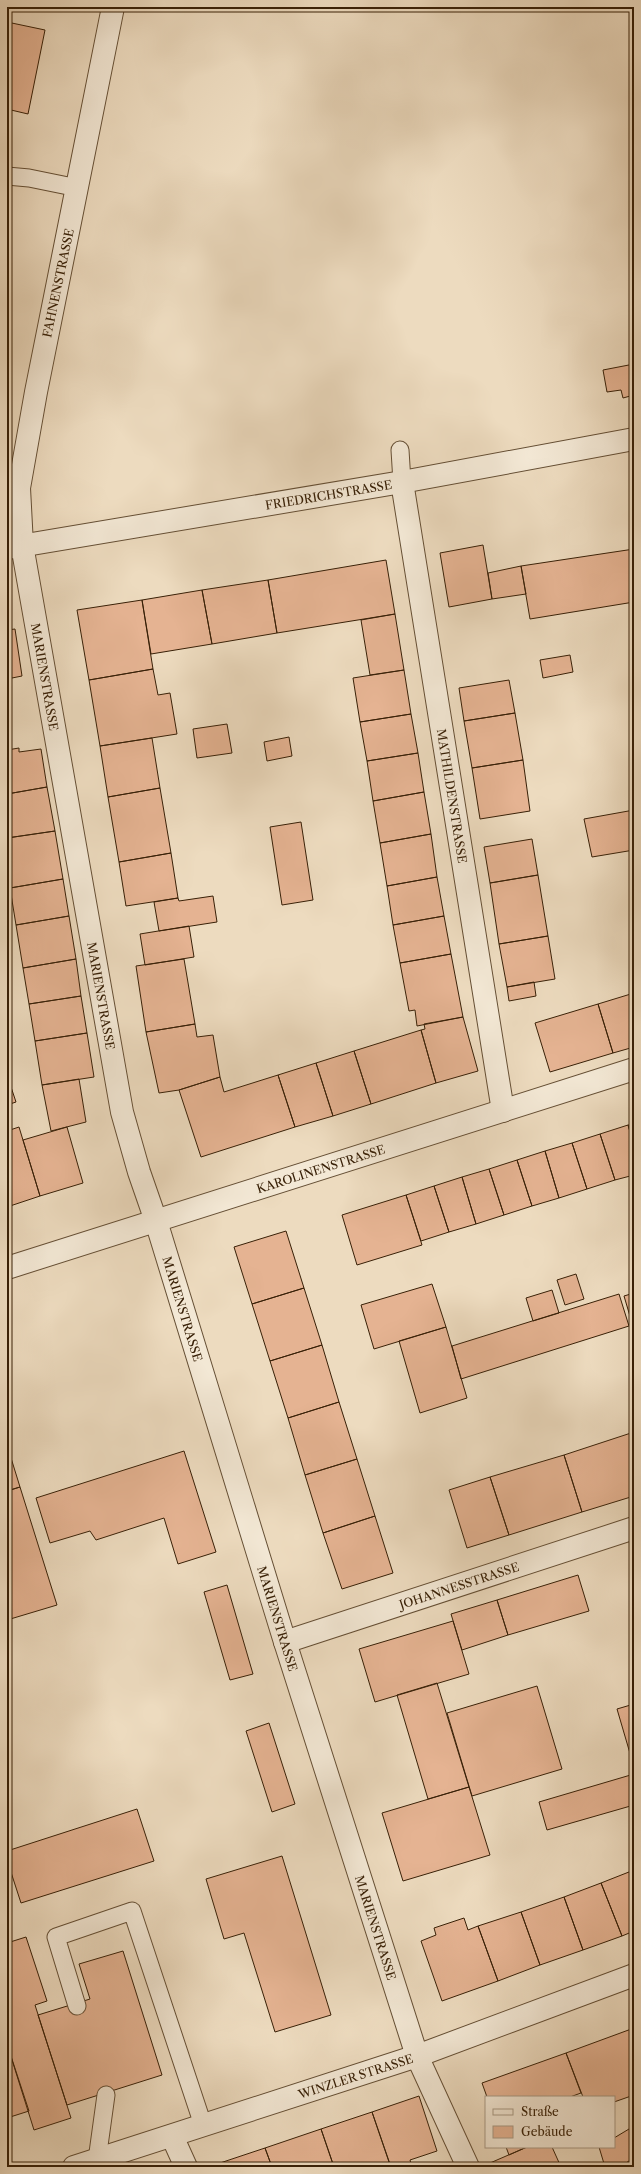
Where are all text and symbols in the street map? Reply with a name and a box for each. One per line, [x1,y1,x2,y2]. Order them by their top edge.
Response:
street label: FAHNENSTRASSE [39,227,77,339]
street label: FRIEDRICHSTRASSE [264,476,393,512]
street label: MARIENSTRASSE [28,622,62,732]
street label: MATHILDENSTRASSE [434,728,471,864]
street label: MARIENSTRASSE [85,941,118,1051]
street label: KAROLINENSTRASSE [255,1141,387,1196]
street label: MARIENSTRASSE [160,1254,206,1363]
street label: JOHANNESSTRASSE [395,1559,521,1612]
street label: MARIENSTRASSE [255,1564,301,1673]
street label: MARIENSTRASSE [352,1873,400,1982]
street label: WINZLER STRASSE [295,2050,415,2102]
legend [485,2096,615,2148]
text: Straße [521,2104,559,2119]
text: Gebäude [521,2124,573,2139]

